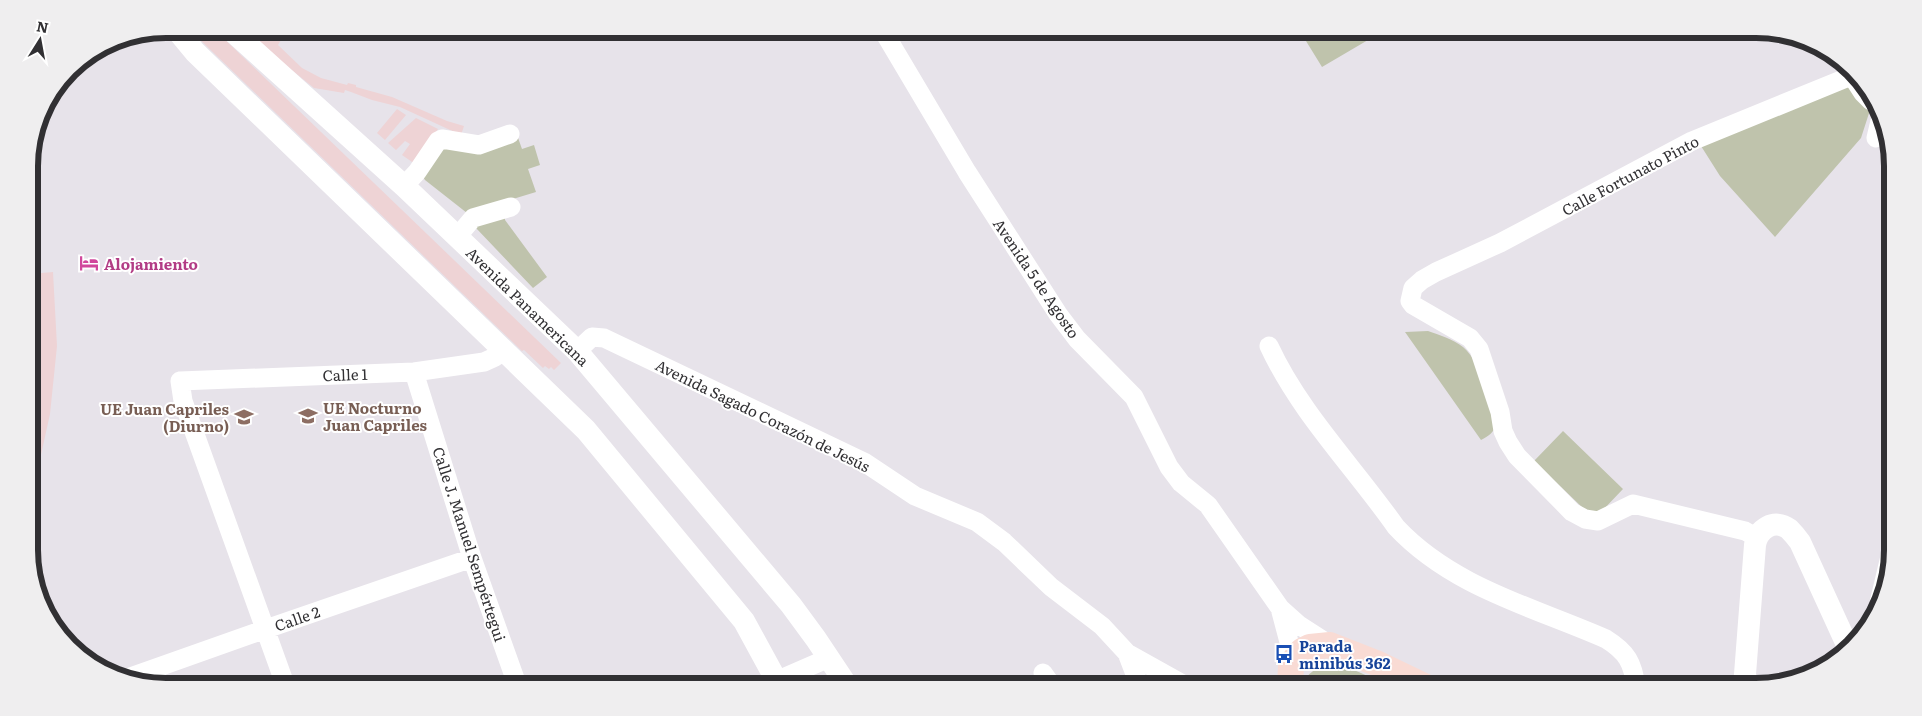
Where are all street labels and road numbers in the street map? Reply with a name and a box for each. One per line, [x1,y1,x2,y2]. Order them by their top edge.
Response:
street label: Calle Fortunato Pinto [1557,129,1703,221]
street label: Avenida 5 de Agosto [988,213,1086,343]
street label: Avenida Panamericana [461,241,595,372]
street label: Avenida Sagado Corazón de Jesús [652,353,874,477]
street label: Calle 1 [322,362,368,386]
street label: Calle J. Manuel Sempértegui [428,444,512,644]
street label: Calle 2 [271,599,323,636]

